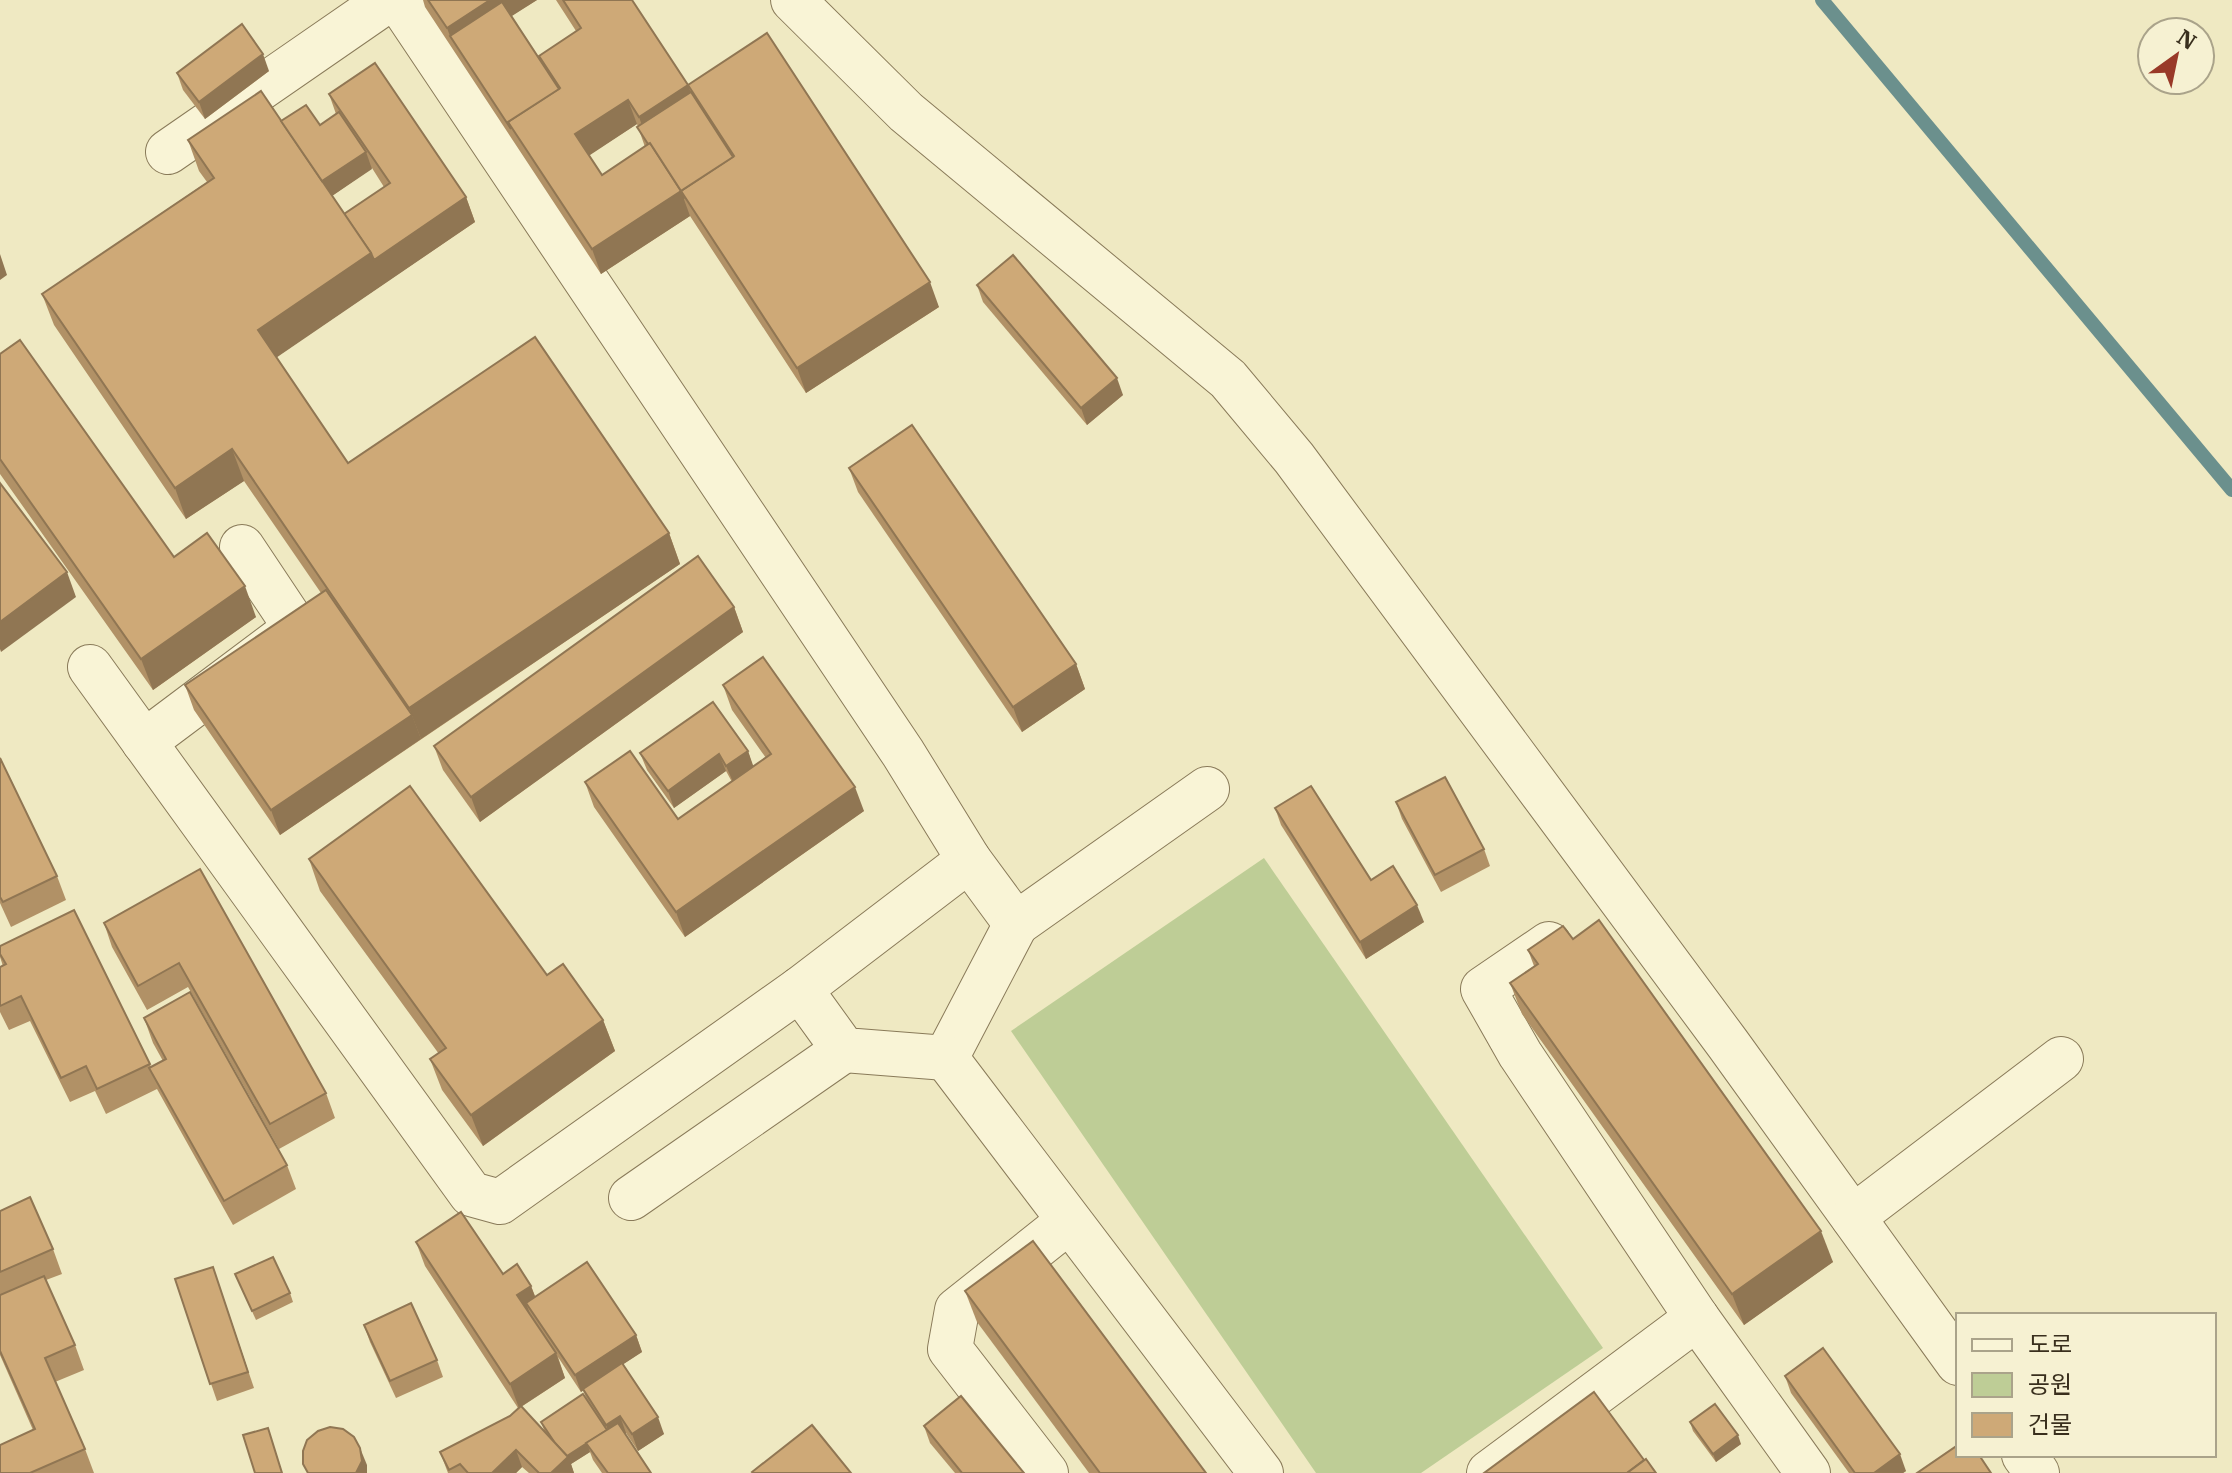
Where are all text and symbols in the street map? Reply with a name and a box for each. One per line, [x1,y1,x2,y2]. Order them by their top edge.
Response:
north arrow [2136,16,2216,96]
text: N [2172,22,2202,56]
legend [1956,1313,2216,1457]
text: 도로 [2028,1328,2072,1360]
text: 공원 [2028,1368,2072,1400]
text: 건물 [2028,1408,2072,1440]

